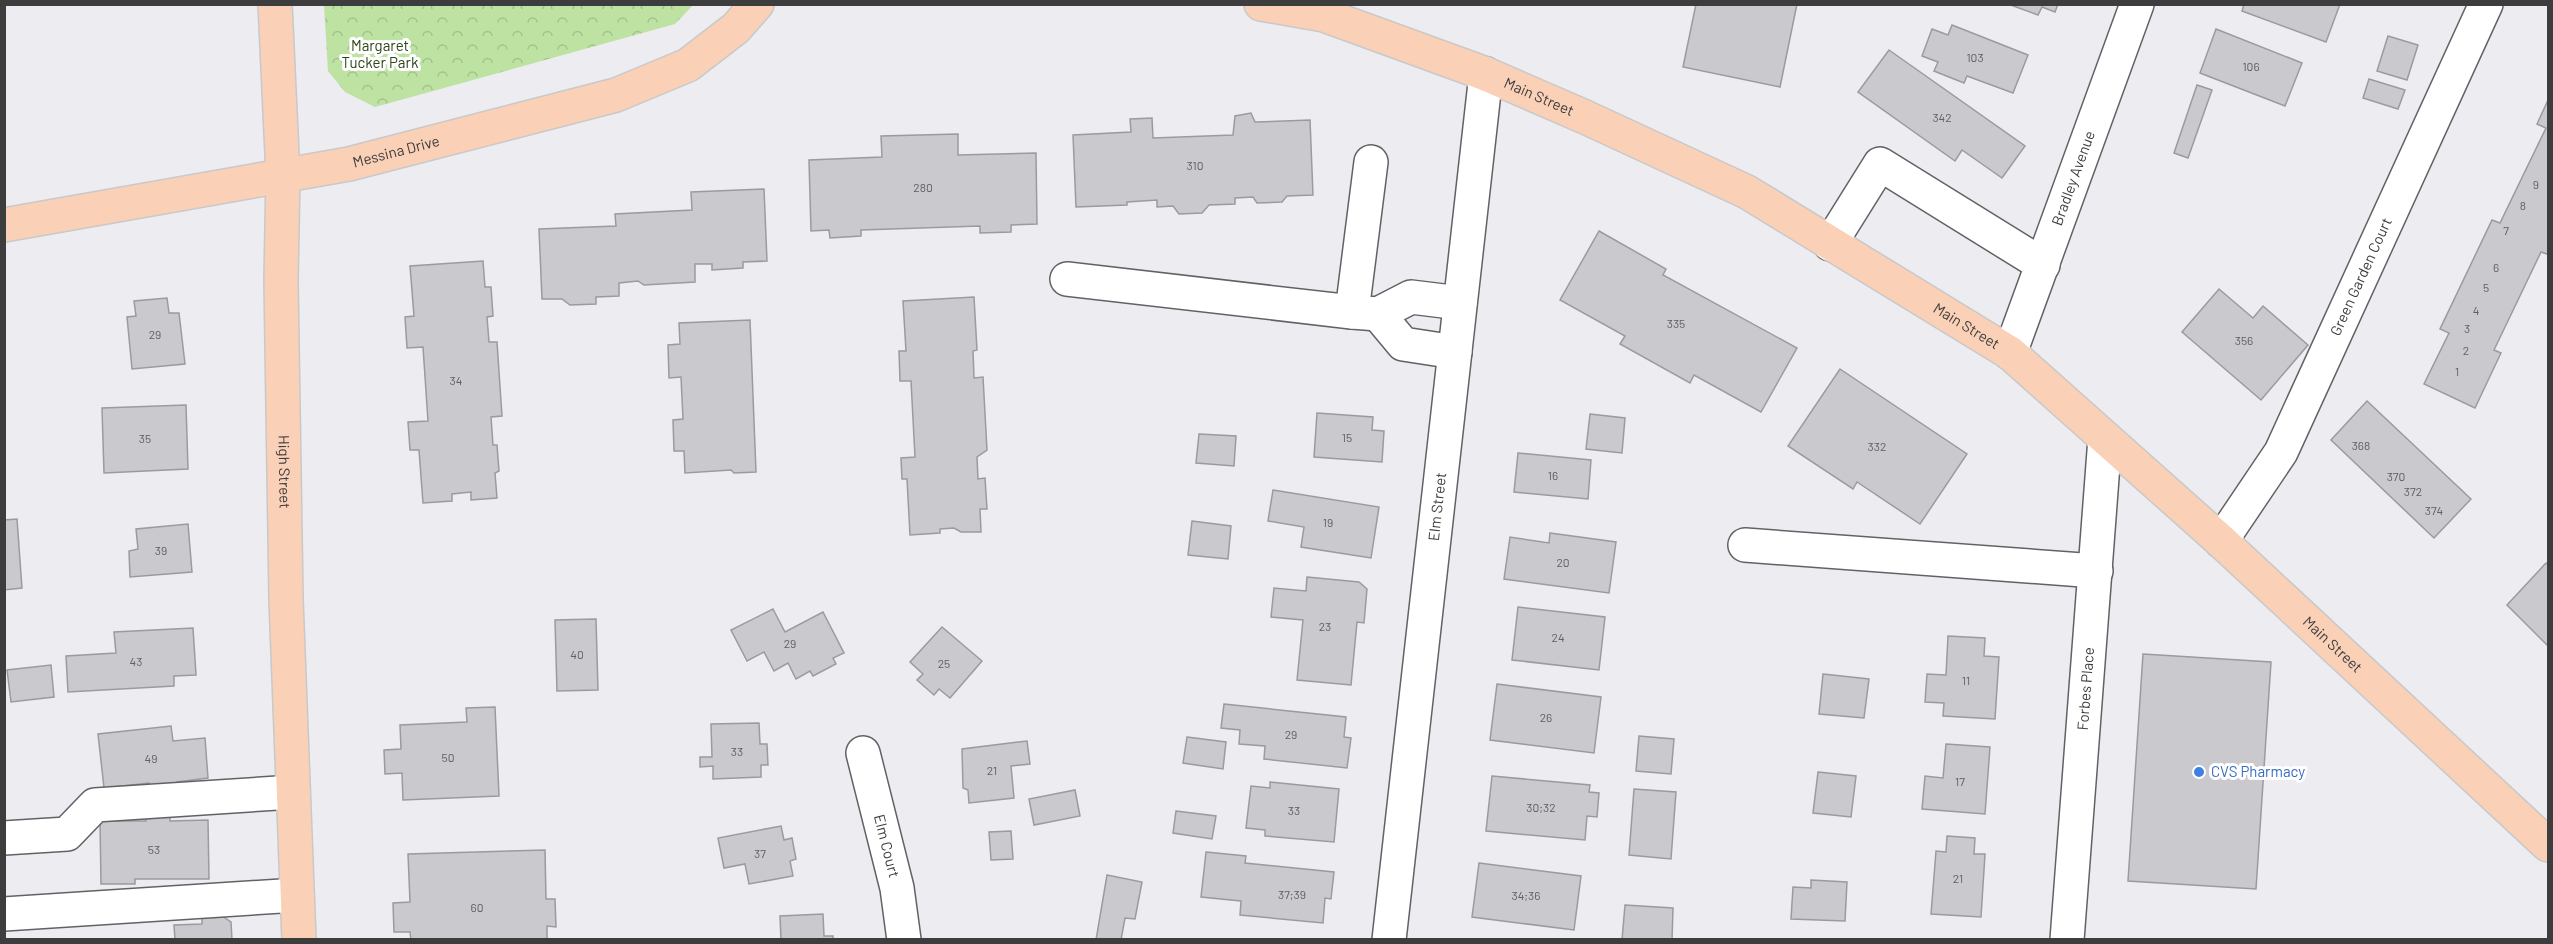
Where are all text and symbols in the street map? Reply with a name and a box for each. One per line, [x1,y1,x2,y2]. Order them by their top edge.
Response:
park label: Margaret Tucker Park [342,36,419,71]
house number: 103 [1966,50,1984,64]
house number: 106 [2242,59,2260,73]
street label: Main Street [1502,73,1577,119]
house number: 342 [1932,110,1952,124]
street label: Bradley Avenue [2047,128,2098,228]
street label: Messina Drive [351,131,441,171]
house number: 310 [1186,158,1204,172]
house number: 9 [2533,177,2539,191]
house number: 280 [913,180,933,194]
house number: 8 [2520,198,2526,212]
street label: Green Garden Court [2326,215,2395,338]
house number: 7 [2503,223,2509,237]
house number: 6 [2493,260,2499,274]
house number: 5 [2483,280,2489,294]
street label: Main Street [1930,298,2003,353]
house number: 4 [2473,303,2479,317]
house number: 335 [1667,316,1685,330]
house number: 3 [2464,321,2470,335]
house number: 29 [149,327,161,341]
house number: 356 [2235,333,2253,347]
house number: 2 [2463,343,2469,357]
house number: 1 [2455,364,2459,378]
house number: 34 [450,373,462,387]
house number: 15 [1342,430,1352,444]
house number: 35 [139,431,151,445]
street label: High Street [275,435,295,509]
house number: 368 [2352,438,2370,452]
house number: 332 [1868,439,1886,453]
house number: 16 [1548,468,1558,482]
house number: 370 [2387,469,2405,483]
street label: Elm Street [1424,471,1449,542]
house number: 372 [2404,484,2422,498]
house number: 374 [2425,503,2443,517]
house number: 19 [1323,515,1333,529]
house number: 39 [155,543,167,557]
house number: 20 [1556,555,1570,569]
street label: Main Street [2300,612,2367,676]
house number: 23 [1319,619,1331,633]
house number: 24 [1551,630,1565,644]
house number: 29 [784,636,796,650]
street label: Forbes Place [2073,646,2097,731]
house number: 40 [570,647,584,661]
house number: 43 [130,654,142,668]
house number: 25 [938,656,950,670]
house number: 11 [1962,673,1970,687]
house number: 26 [1540,710,1552,724]
house number: 29 [1285,727,1297,741]
house number: 33 [731,744,743,758]
house number: 50 [442,750,454,764]
house number: 49 [145,751,157,765]
place label: CVS Pharmacy [2211,762,2305,780]
house number: 21 [987,763,997,777]
marker: CVS Pharmacy [2192,765,2206,779]
house number: 17 [1955,774,1965,788]
house number: 30;32 [1526,800,1556,814]
house number: 33 [1288,803,1300,817]
street label: Elm Court [871,812,904,879]
house number: 53 [148,842,160,856]
house number: 37 [754,846,766,860]
house number: 21 [1953,871,1963,885]
house number: 37;39 [1278,887,1306,901]
house number: 34;36 [1512,888,1540,902]
house number: 60 [471,900,483,914]

